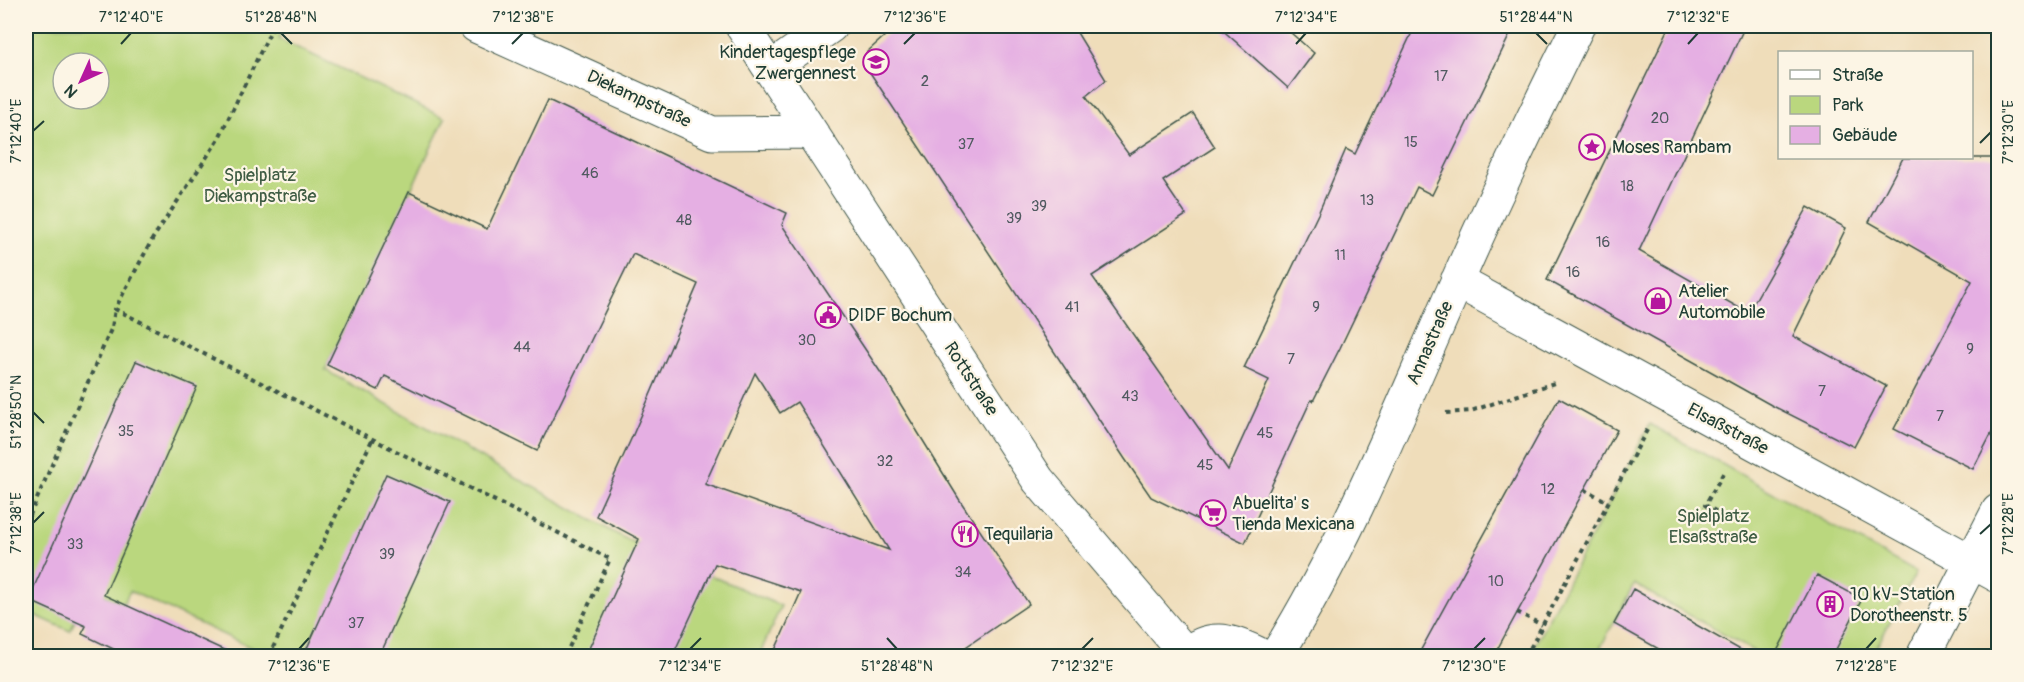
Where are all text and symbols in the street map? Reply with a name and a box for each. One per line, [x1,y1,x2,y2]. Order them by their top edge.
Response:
text: 7°12'40"E [99,8,163,27]
text: 51°28'48"N [245,8,317,27]
text: 7°12'38"E [492,8,554,27]
text: 7°12'36"E [884,8,947,27]
text: 7°12'34"E [1275,8,1338,27]
text: 51°28'44"N [1499,8,1573,27]
text: 7°12'32"E [1667,8,1729,27]
place label: Kindertagespflege Zwergennest [719,41,857,85]
school or university icon: Kindertagespflege Zwergennest [861,47,891,77]
north arrow [51,51,111,111]
legend [1778,51,1973,159]
text: Straße [1832,64,1883,87]
street label: Diekampstraße [583,65,695,133]
house number: 17 [1434,67,1448,86]
house number: 2 [921,72,929,91]
text: N [60,80,82,102]
text: Park [1832,94,1864,117]
text: 7°12'40"E [7,99,26,163]
text: 7°12'30"E [1999,100,2018,164]
house number: 20 [1651,109,1669,128]
text: Gebäude [1832,124,1897,147]
place icon: Moses Rambam [1577,132,1607,162]
house number: 15 [1404,133,1418,152]
house number: 37 [958,135,974,154]
place label: Moses Rambam [1612,136,1731,159]
park label: Spielplatz Diekampstraße [204,164,316,208]
house number: 46 [581,164,599,183]
house number: 18 [1620,177,1634,196]
house number: 13 [1360,191,1374,210]
house number: 39 [1031,197,1047,216]
house number: 39 [1006,209,1022,228]
house number: 48 [676,211,693,230]
house number: 16 [1596,233,1610,252]
house number: 11 [1334,246,1346,265]
house number: 16 [1566,263,1580,282]
place label: Atelier Automobile [1678,280,1765,324]
shop icon: Atelier Automobile [1643,286,1673,316]
street label: Annastraße [1401,297,1459,388]
house number: 41 [1065,298,1079,317]
house number: 9 [1312,298,1320,317]
public building icon: DIDF Bochum [813,300,843,330]
place label: DIDF Bochum [848,304,952,327]
house number: 30 [798,331,816,350]
house number: 44 [513,338,531,357]
street label: Rottstraße [939,338,1003,420]
house number: 9 [1966,340,1974,359]
house number: 7 [1287,350,1295,369]
text: 51°28'50"N [7,375,26,449]
house number: 7 [1818,382,1826,401]
house number: 43 [1121,387,1139,406]
street label: Elsaßstraße [1683,398,1773,460]
house number: 7 [1936,407,1944,426]
house number: 35 [118,422,134,441]
house number: 45 [1257,424,1273,443]
house number: 32 [877,452,893,471]
house number: 45 [1197,456,1213,475]
house number: 12 [1541,480,1555,499]
text: 7°12'38"E [7,492,26,554]
place label: Abuelita' s Tienda Mexicana [1232,492,1355,536]
text: 7°12'28"E [1999,493,2018,555]
supermarket icon: Abuelita' s Tienda Mexicana [1198,498,1228,528]
park label: Spielplatz Elsaßstraße [1669,505,1757,549]
restaurant icon: Tequilaria [950,519,980,549]
place label: Tequilaria [984,523,1053,546]
house number: 33 [67,535,83,554]
house number: 39 [379,545,395,564]
house number: 34 [954,563,972,582]
house number: 10 [1488,572,1504,591]
place label: 10 kV-Station Dorotheenstr. 5 [1850,583,1968,627]
building icon: 10 kV-Station Dorotheenstr. 5 [1815,589,1845,619]
house number: 37 [348,614,364,633]
text: 7°12'36"E [268,657,331,676]
text: 7°12'34"E [659,657,722,676]
text: 51°28'48"N [861,657,933,676]
text: 7°12'32"E [1051,657,1113,676]
text: 7°12'30"E [1442,657,1506,676]
text: 7°12'28"E [1835,657,1897,676]

